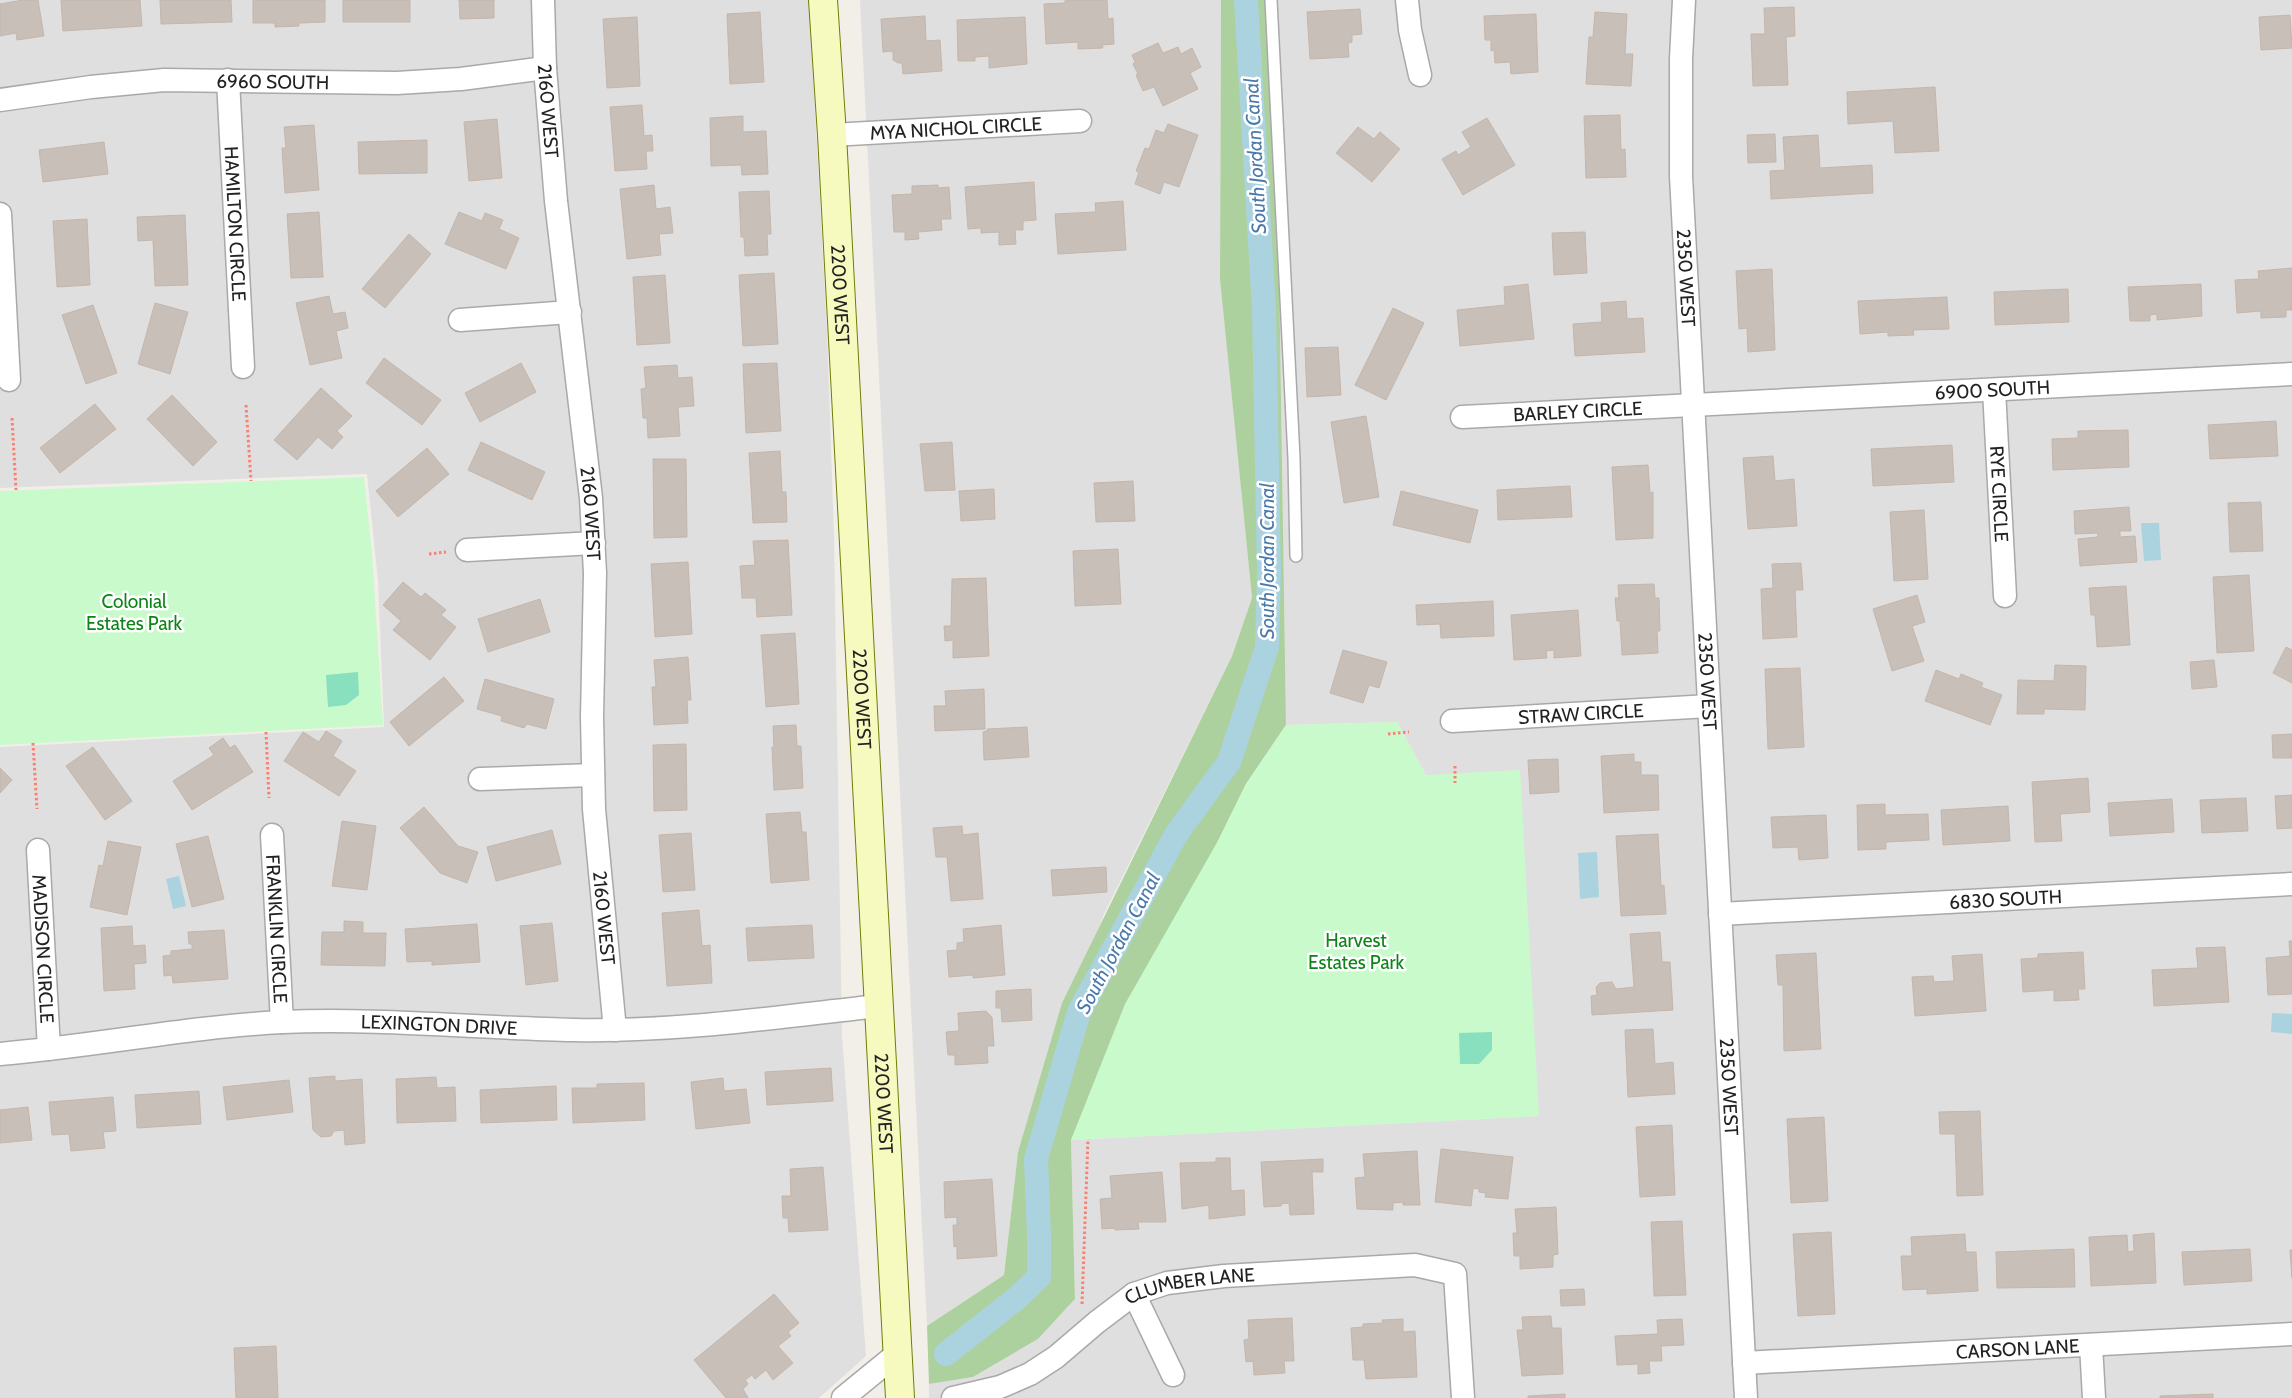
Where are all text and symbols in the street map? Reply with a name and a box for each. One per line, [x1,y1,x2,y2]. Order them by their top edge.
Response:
street label: 2160 WEST [533,63,564,159]
street label: 6960 SOUTH [216,69,329,94]
water label: South Jordan Canal [1239,77,1271,234]
street label: MYA NICHOL CIRCLE [869,112,1042,144]
street label: HAMILTON CIRCLE [220,146,251,302]
street label: 2350 WEST [1672,228,1700,327]
street label: 2200 WEST [826,244,855,345]
street label: 6900 SOUTH [1934,375,2051,404]
street label: BARLEY CIRCLE [1513,396,1643,426]
street label: RYE CIRCLE [1985,445,2014,543]
street label: 2160 WEST [576,465,606,561]
water label: South Jordan Canal [1255,483,1279,639]
park label: Colonial Estates Park [86,590,183,635]
street label: 2350 WEST [1694,632,1722,731]
street label: 2200 WEST [848,648,877,750]
street label: STRAW CIRCLE [1517,698,1644,729]
street label: FRANKLIN CIRCLE [262,854,292,1004]
water label: South Jordan Canal [1071,868,1165,1017]
street label: 2160 WEST [588,870,620,966]
street label: MADISON CIRCLE [28,874,59,1024]
street label: 6830 SOUTH [1948,885,2063,913]
park label: Harvest Estates Park [1308,929,1405,974]
street label: LEXINGTON DRIVE [361,1010,518,1040]
street label: 2350 WEST [1715,1037,1744,1136]
street label: 2200 WEST [870,1052,898,1154]
street label: CLUMBER LANE [1119,1263,1255,1309]
street label: CARSON LANE [1955,1334,2080,1363]

